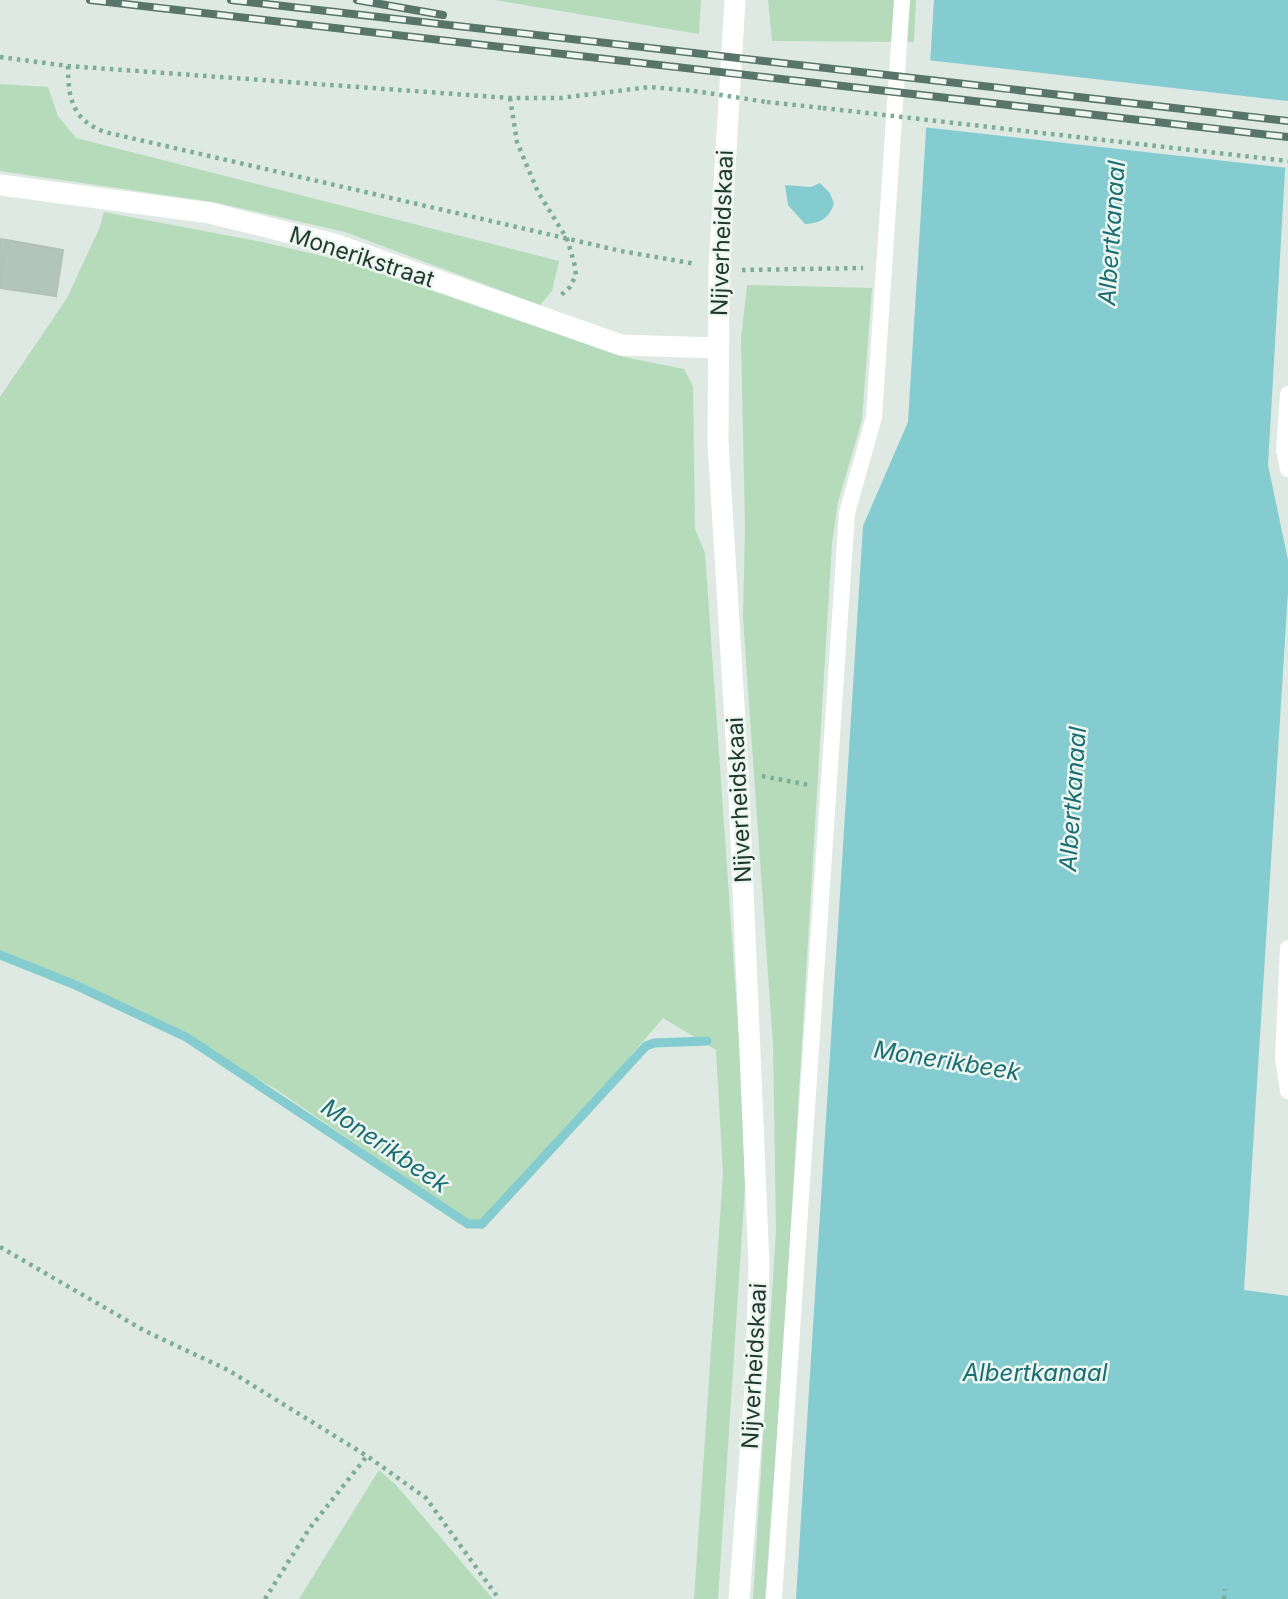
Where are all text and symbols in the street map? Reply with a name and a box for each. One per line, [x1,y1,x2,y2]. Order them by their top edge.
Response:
street label: Nijverheidskaai [705,149,739,317]
water label: Albertkanaal [1092,159,1131,307]
street label: Monerikstraat [286,220,438,294]
street label: Nijverheidskaai [721,716,757,884]
water label: Albertkanaal [1053,725,1092,873]
water label: Monerikbeek [872,1035,1023,1087]
water label: Monerikbeek [316,1092,455,1199]
street label: Nijverheidskaai [736,1282,772,1450]
water label: Albertkanaal [961,1358,1108,1387]

